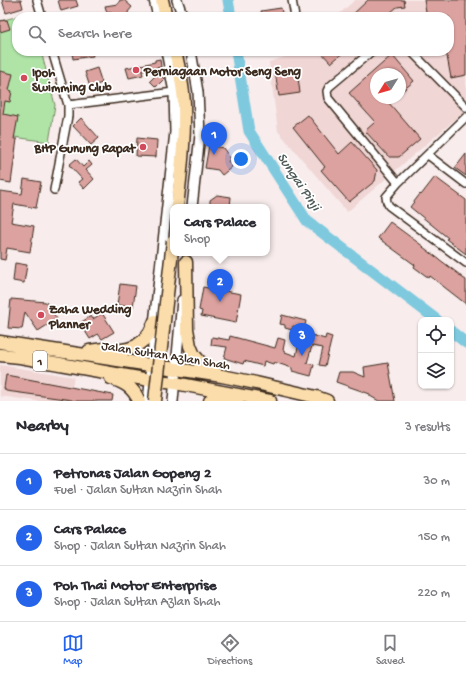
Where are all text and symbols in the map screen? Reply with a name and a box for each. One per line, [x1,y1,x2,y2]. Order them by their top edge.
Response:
search box [12,12,454,56]
icon: search [26,23,48,45]
text: Search here [58,25,132,43]
marker: Perniagaan Motor Seng Seng [131,65,141,75]
place label: Perniagaan Motor Seng Seng [143,65,302,80]
place label: Ipoh Swimming Club [32,66,112,96]
north arrow [370,68,406,104]
marker: Ipoh Swimming Club [19,73,29,83]
pin: 1 [201,122,227,155]
place label: BHP Gunung Rapat [34,142,137,158]
marker: BHP Gunung Rapat [138,142,148,152]
your location [231,149,251,169]
water label: Sungai Pinji [272,150,325,216]
popup [170,204,270,256]
text: Cars Palace [184,214,256,232]
text: Shop [184,232,210,247]
pin: 2 [207,269,233,302]
place label: Zaha Wedding Planner [48,303,132,333]
marker: Zaha Wedding Planner [36,310,46,320]
map controls [418,317,454,389]
button: locate [418,317,454,353]
pin: 3 [289,323,315,356]
street label: Jalan Sultan Azlan Shah [100,339,231,374]
road number: 1 [33,351,47,371]
button: layers [418,353,454,389]
text: Nearby [16,417,69,437]
text: 3 results [405,420,450,435]
text: Petronas Jalan Gopeng 2 [54,465,211,483]
text: 1 [26,474,32,489]
text: 30 m [424,474,450,489]
text: Fuel · Jalan Sultan Nazrin Shah [54,483,222,498]
text: Cars Palace [54,521,126,539]
text: 2 [26,530,32,545]
text: 150 m [418,530,450,545]
text: Shop · Jalan Sultan Nazrin Shah [54,539,226,554]
text: Poh Thai Motor Enterprise [54,577,216,595]
text: 3 [26,586,32,601]
text: 220 m [418,586,450,601]
text: Shop · Jalan Sultan Azlan Shah [54,595,221,610]
tab: Map [62,632,84,668]
tab: Directions [208,632,252,668]
tab: Saved [376,632,404,668]

